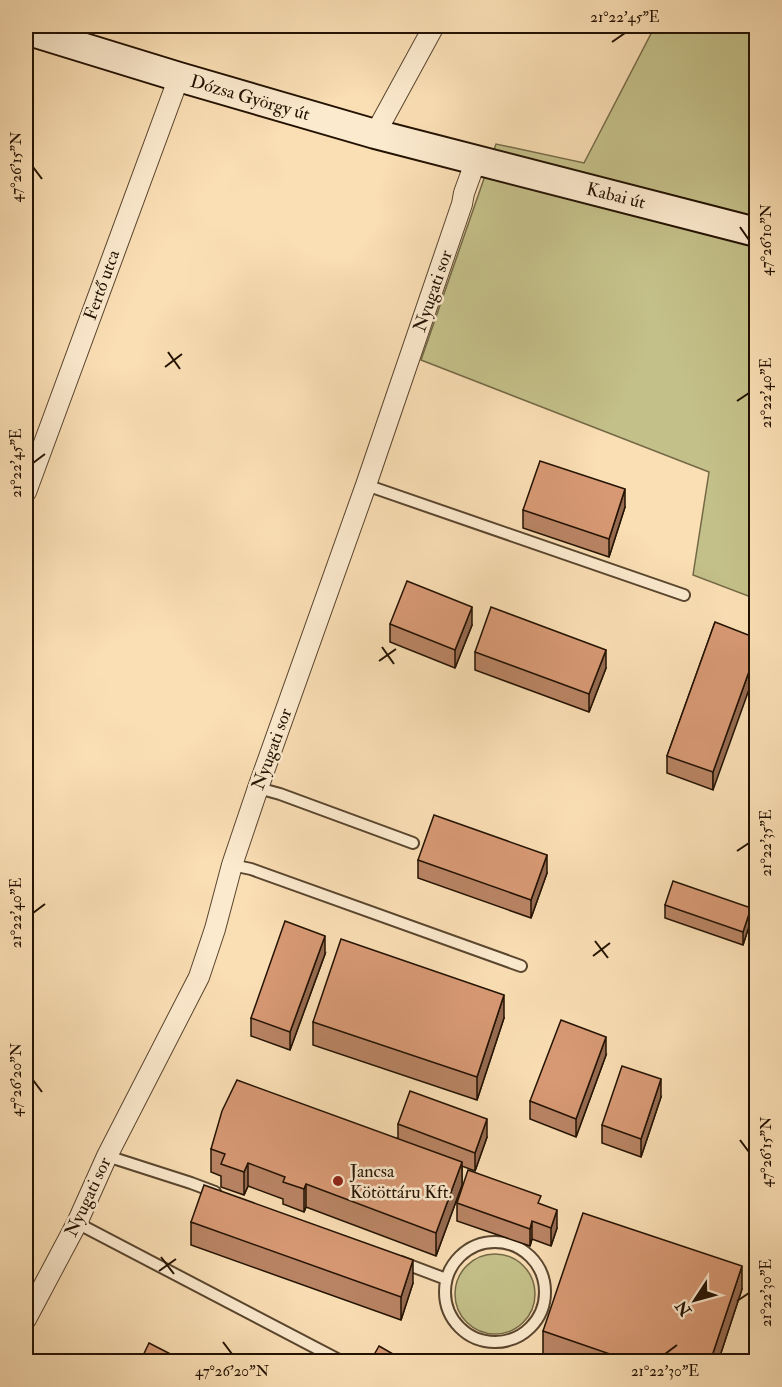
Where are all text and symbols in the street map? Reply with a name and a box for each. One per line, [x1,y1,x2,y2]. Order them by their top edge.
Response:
text: 21°22'45"E [590,8,660,27]
street label: Dózsa György út [187,70,313,126]
text: 47°26'15"N [7,131,26,202]
street label: Kabai út [584,178,648,214]
text: 47°26'10"N [757,204,776,276]
street label: Fertő utca [79,246,125,323]
street label: Nyugati sor [408,247,458,335]
text: 21°22'40"E [757,358,776,428]
text: 21°22'45"E [7,428,26,498]
street label: Nyugati sor [247,705,297,793]
text: 21°22'35"E [757,809,776,877]
text: 21°22'40"E [7,878,26,948]
text: 47°26'20"N [7,1042,26,1117]
text: 47°26'15"N [757,1116,776,1187]
street label: Nyugati sor [60,1153,117,1240]
place label: Jancsa Kötöttáru Kft. [349,1160,452,1204]
marker: Jancsa Kötöttáru Kft. [331,1174,345,1188]
text: 21°22'30"E [757,1259,776,1327]
north arrow [665,1270,725,1330]
text: N [671,1296,697,1321]
text: 47°26'20"N [195,1362,270,1381]
text: 21°22'30"E [631,1362,699,1381]

